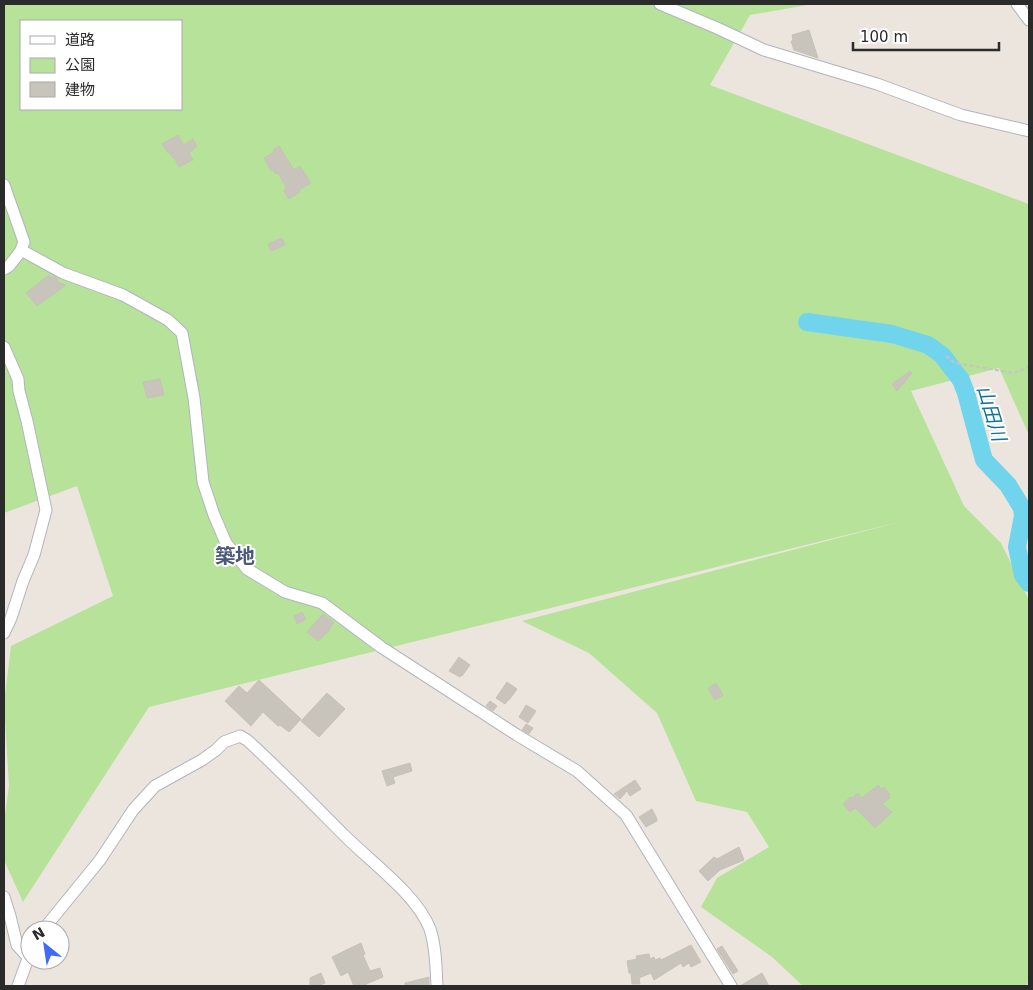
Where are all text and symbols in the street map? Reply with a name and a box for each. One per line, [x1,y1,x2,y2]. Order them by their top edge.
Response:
legend [20,20,182,110]
scale bar [853,20,999,52]
text: 100 m [860,28,908,46]
text: 道路 [65,31,95,49]
text: 公園 [65,56,95,74]
text: 建物 [65,81,95,99]
water label: 山田川 [973,383,1011,445]
district label: 築地 [215,544,255,568]
north arrow [20,920,70,970]
text: N [29,924,48,944]

